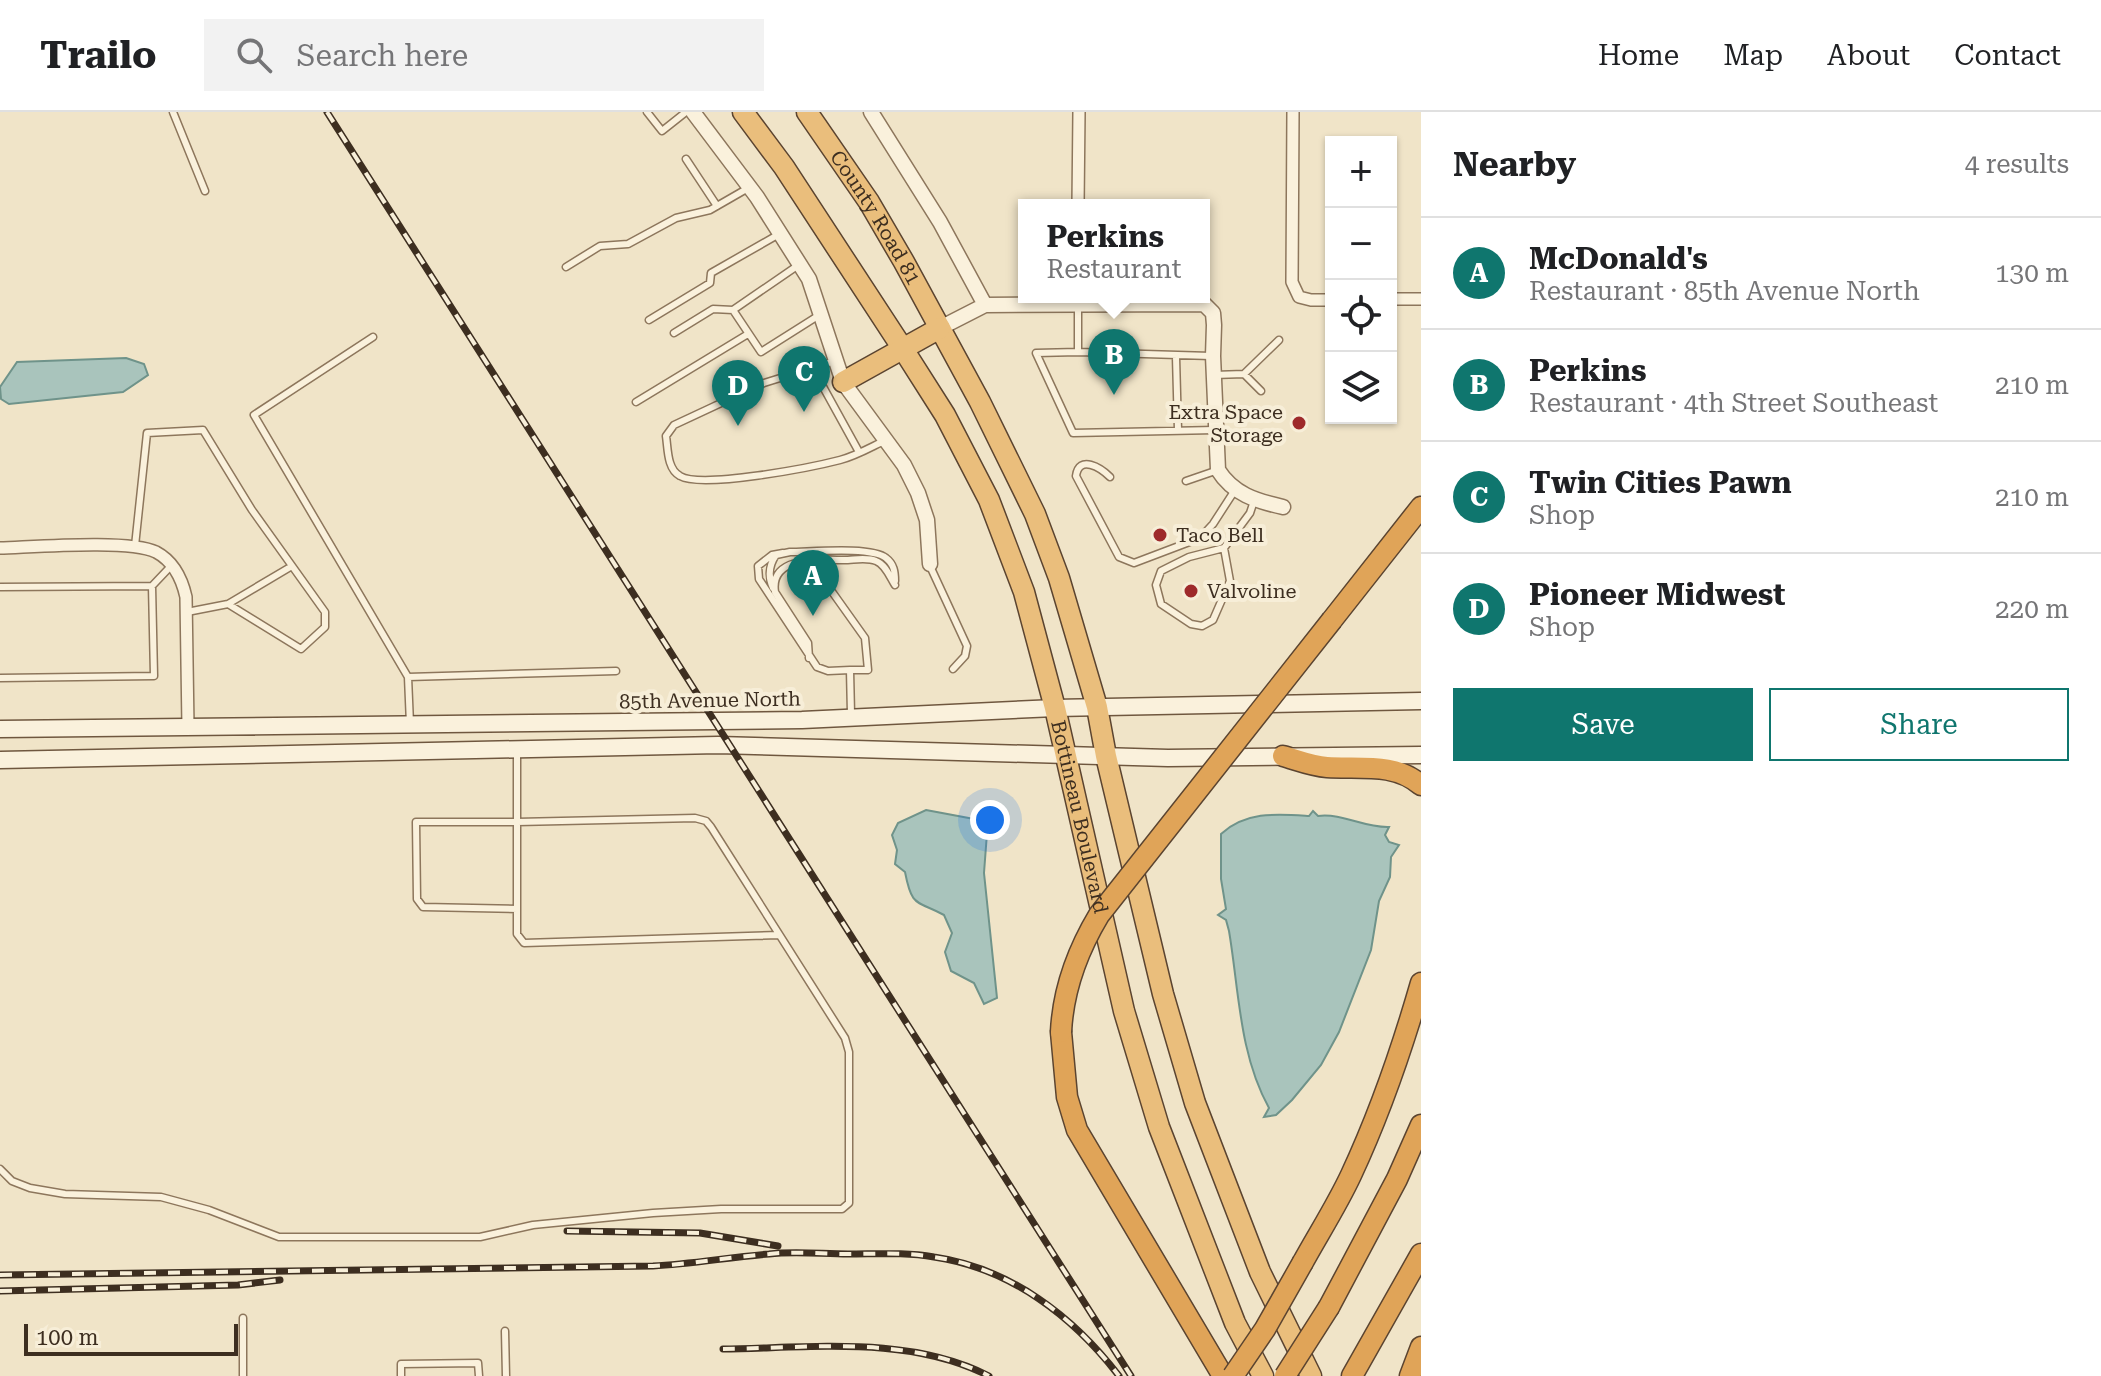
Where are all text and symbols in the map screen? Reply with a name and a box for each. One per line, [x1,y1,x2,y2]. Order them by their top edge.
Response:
search box [204,19,764,91]
text: Trailo [40,33,156,77]
icon: search [232,33,276,77]
text: Search here [296,38,468,73]
text: Home [1598,39,1679,72]
text: Map [1723,39,1783,72]
text: About [1827,39,1910,72]
text: Contact [1954,39,2061,72]
map controls [1325,136,1397,424]
button: + [1325,136,1397,208]
text: Nearby [1453,144,1576,184]
street label: County Road 81 [825,146,926,289]
text: 4 results [1965,149,2069,179]
popup [1018,199,1210,303]
button: − [1325,208,1397,280]
text: Perkins [1046,219,1164,254]
text: McDonald's [1529,241,1708,276]
text: Restaurant [1046,254,1182,284]
text: A [1470,258,1488,288]
text: 130 m [1995,258,2069,288]
text: Restaurant · 85th Avenue North [1529,276,1920,306]
button: locate [1325,280,1397,352]
pin: B [1088,329,1140,395]
pin: C [778,346,830,412]
button: layers [1325,352,1397,424]
text: Perkins [1529,353,1646,388]
pin: D [712,360,764,426]
text: B [1470,370,1488,400]
text: 210 m [1995,370,2069,400]
text: Restaurant · 4th Street Southeast [1529,388,1938,418]
place label: Extra Space Storage [1169,400,1283,447]
marker: Extra Space Storage [1290,414,1308,432]
text: Twin Cities Pawn [1529,465,1792,500]
text: C [1470,482,1488,512]
text: 210 m [1995,482,2069,512]
text: Shop [1529,500,1595,530]
place label: Taco Bell [1176,523,1264,547]
marker: Taco Bell [1151,526,1169,544]
pin: A [787,550,839,616]
text: Pioneer Midwest [1529,577,1785,612]
place label: Valvoline [1207,579,1297,603]
marker: Valvoline [1182,582,1200,600]
text: D [1469,594,1489,624]
text: 220 m [1995,594,2069,624]
text: Shop [1529,612,1595,642]
street label: 85th Avenue North [619,686,801,714]
button: Save [1453,688,1753,761]
button: Share [1769,688,2069,761]
street label: Bottineau Boulevard [1046,718,1113,916]
your location [970,800,1010,840]
scale bar [24,1320,238,1356]
text: 100 m [36,1325,99,1350]

